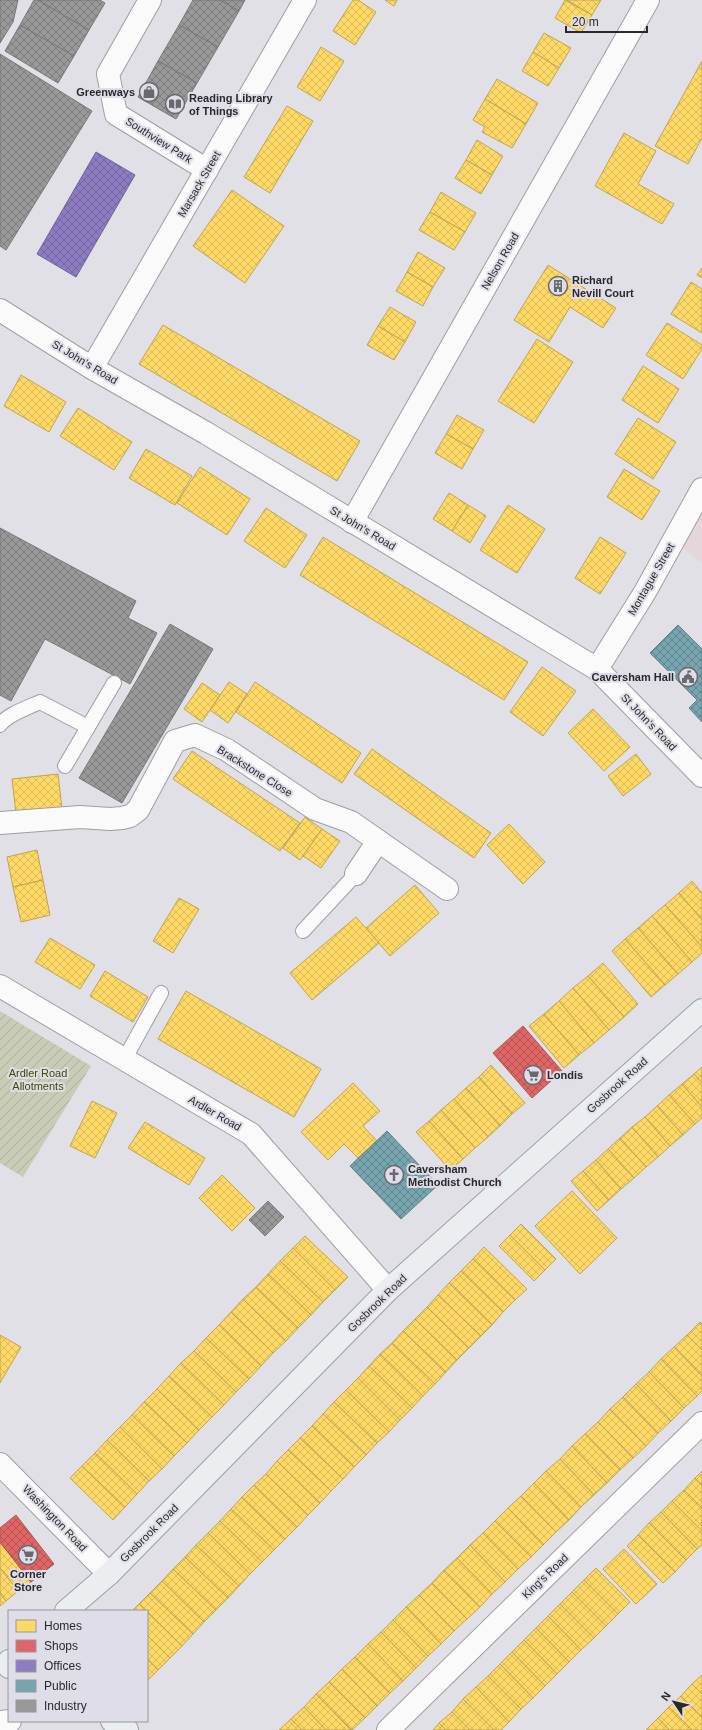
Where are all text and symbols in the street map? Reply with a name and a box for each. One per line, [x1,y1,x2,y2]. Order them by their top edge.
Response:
scale bar [566,8,647,34]
text: 20 m [572,15,599,29]
shop icon: Greenways [138,81,160,103]
place label: Greenways [76,86,135,98]
place label: Reading Library of Things [189,92,274,117]
library icon: Reading Library of Things [164,93,186,115]
street label: Southview Park [123,115,195,166]
street label: Marsack Street [175,149,223,219]
street label: Nelson Road [479,230,521,292]
place label: Richard Nevill Court [572,274,634,299]
building icon: Richard Nevill Court [547,275,569,297]
street label: St John's Road [50,338,120,386]
street label: St John's Road [328,504,398,552]
street label: Montague Street [625,541,677,617]
public building icon: Caversham Hall [677,666,699,688]
place label: Caversham Hall [591,671,674,683]
street label: St John's Road [619,691,679,753]
street label: Brackstone Close [215,743,295,799]
street label: Gosbrook Road [584,1055,650,1115]
supermarket icon: Londis [522,1064,544,1086]
park label: Ardler Road Allotments [9,1067,67,1092]
place label: Londis [547,1069,583,1081]
street label: Ardler Road [187,1093,243,1133]
place label: Caversham Methodist Church [408,1163,502,1188]
church icon: Caversham Methodist Church [383,1164,405,1186]
street label: Gosbrook Road [345,1272,409,1334]
street label: Washington Road [20,1483,90,1553]
street label: Gosbrook Road [118,1502,180,1564]
supermarket icon: Corner Store [17,1544,39,1566]
street label: King's Road [520,1551,570,1601]
place label: Corner Store [10,1568,47,1593]
legend [8,1610,148,1722]
text: Homes [44,1619,82,1633]
text: Shops [44,1639,78,1653]
text: Offices [44,1659,81,1673]
text: Public [44,1679,77,1693]
north arrow [654,1682,694,1722]
text: N [659,1690,673,1703]
text: Industry [44,1699,87,1713]

